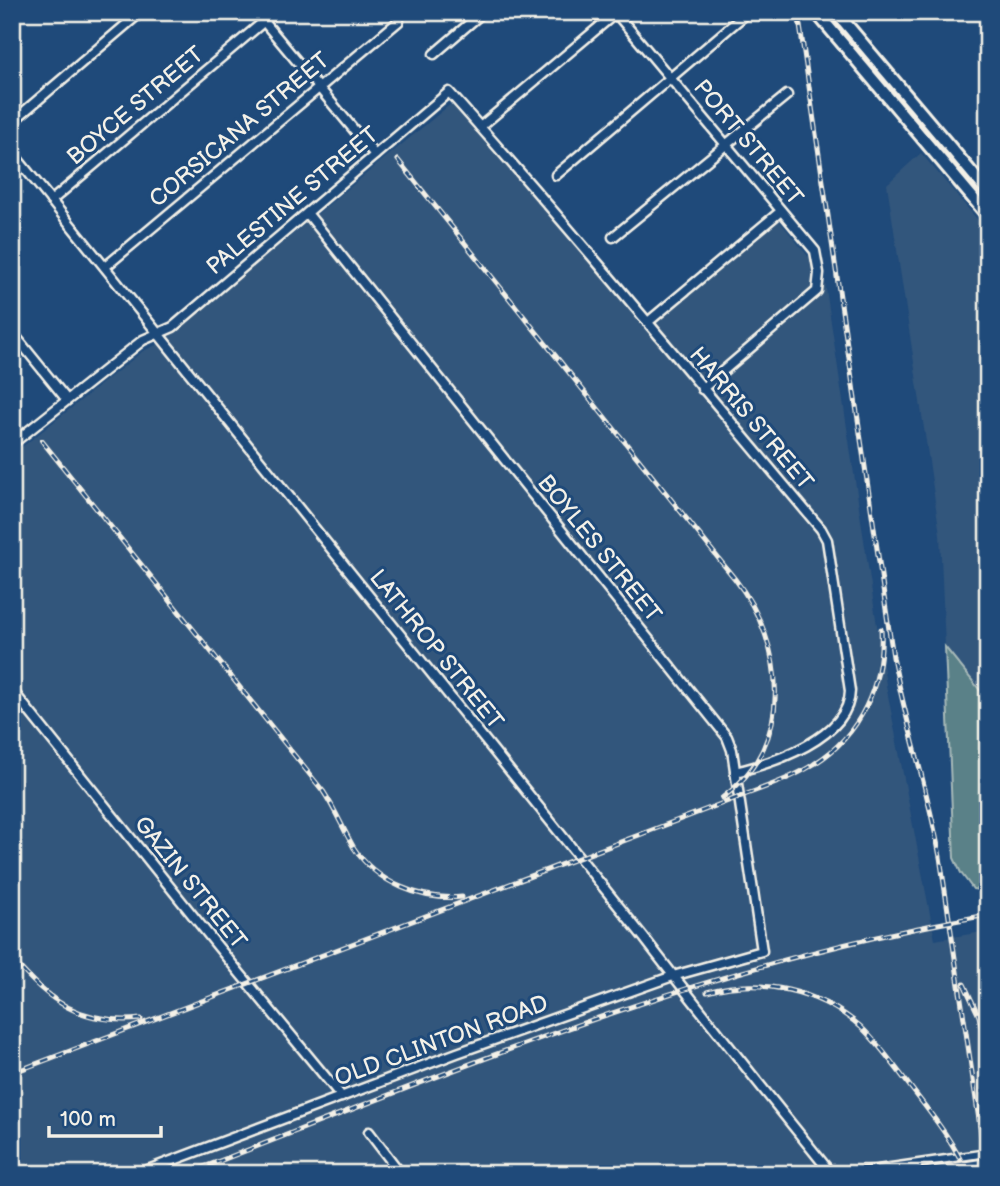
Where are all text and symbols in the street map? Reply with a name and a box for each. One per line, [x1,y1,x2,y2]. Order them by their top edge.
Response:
street label: BOYCE STREET [62,40,210,171]
street label: CORSICANA STREET [144,46,336,213]
street label: PORT STREET [687,74,809,211]
street label: PALESTINE STREET [201,121,384,281]
street label: HARRIS STREET [683,341,819,496]
street label: BOYLES STREET [531,469,667,628]
street label: LATHROP STREET [363,564,509,735]
street label: GAZIN STREET [128,810,253,955]
street label: OLD CLINTON ROAD [331,989,552,1093]
scale bar [49,1095,161,1139]
text: 100 m [60,1107,116,1132]

